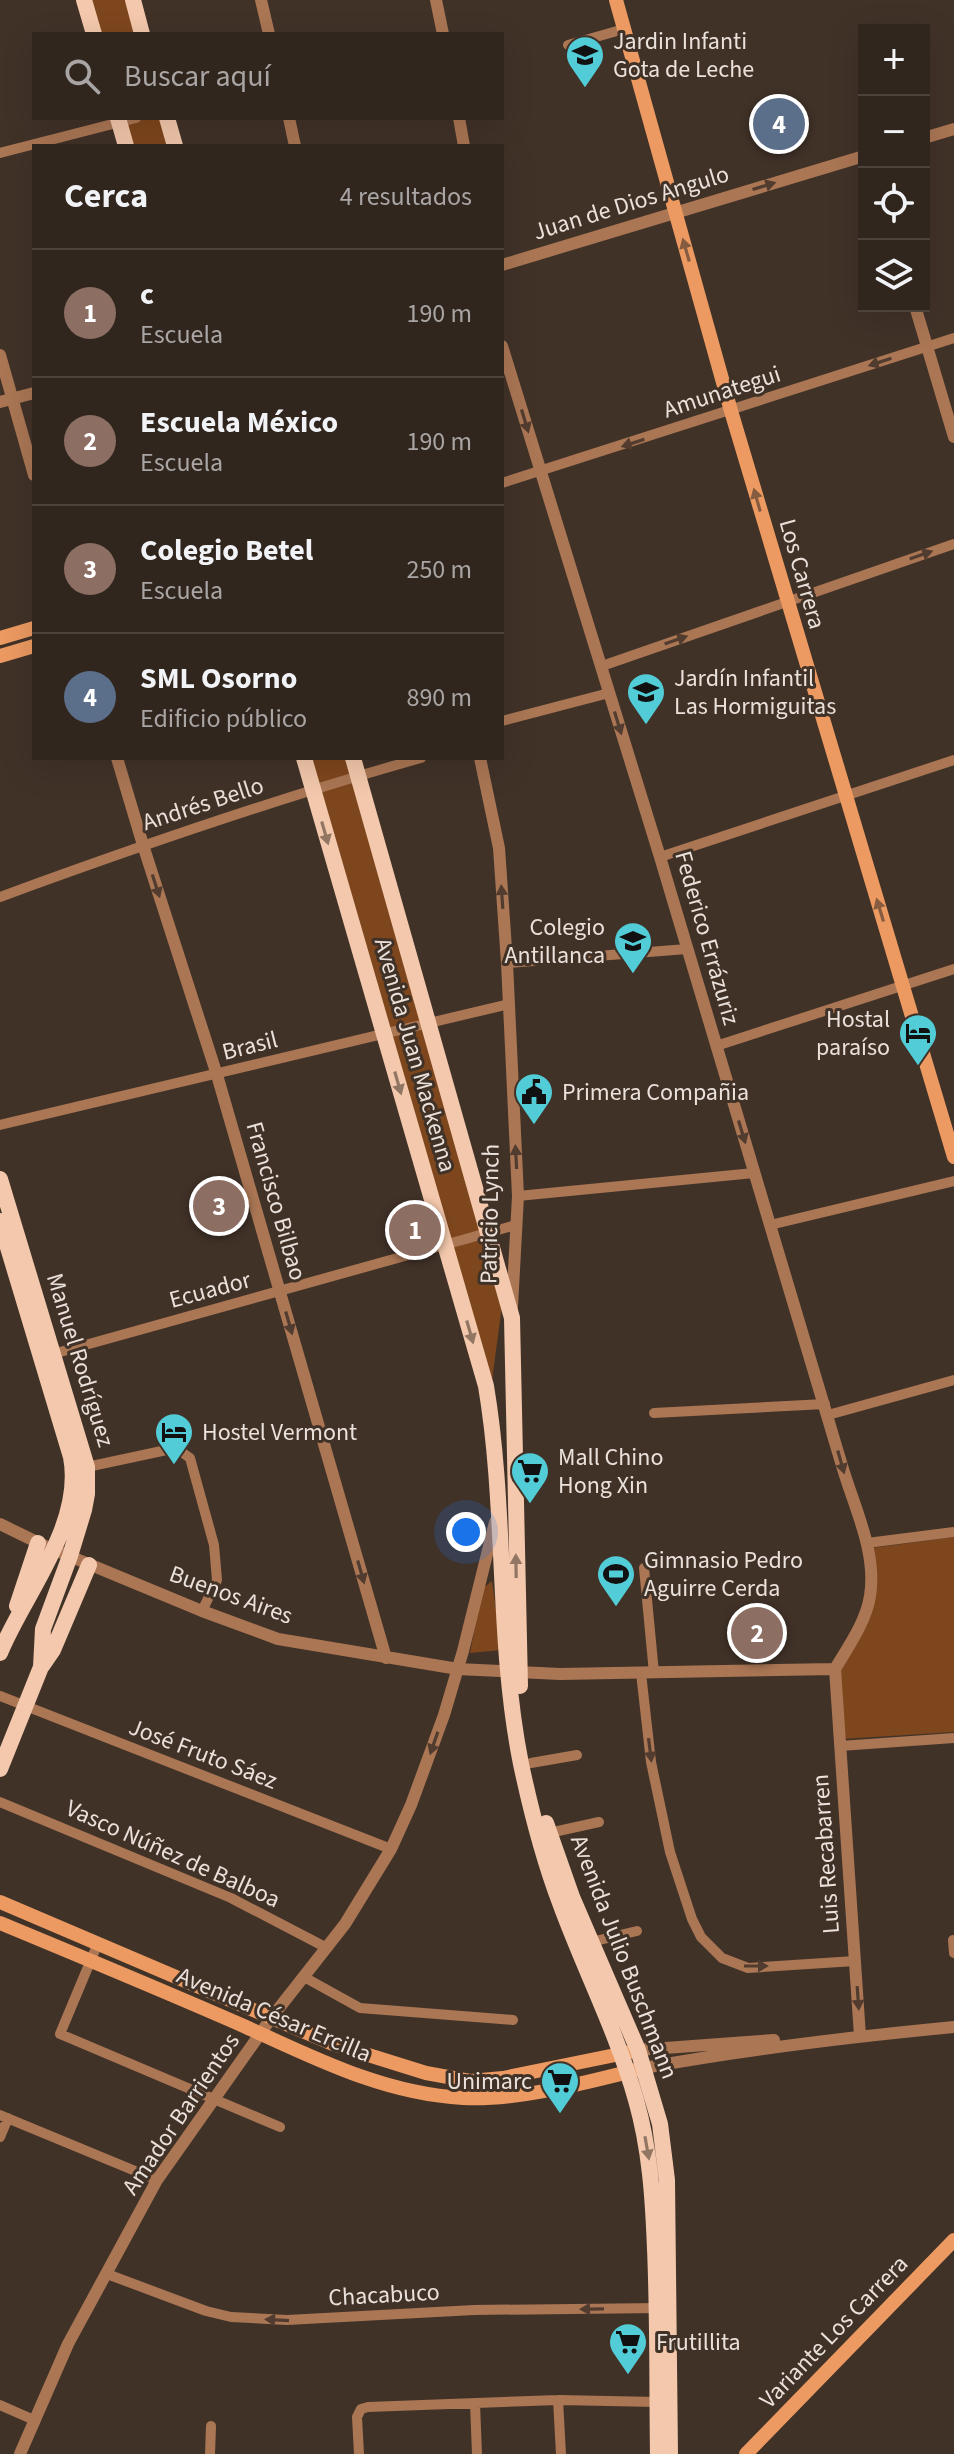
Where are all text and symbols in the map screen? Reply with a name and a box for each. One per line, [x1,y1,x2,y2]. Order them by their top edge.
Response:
place label: Jardin Infanti Gota de Leche [613,24,754,87]
map controls [858,24,930,312]
button: + [858,24,930,96]
search box [32,32,504,120]
school or university icon: Jardin Infanti Gota de Leche [564,34,606,89]
icon: search [60,54,104,98]
text: Buscar aquí [124,55,271,98]
pin: 4 [753,94,805,154]
button: − [858,96,930,168]
street label: Juan de Dios Angulo [529,157,733,249]
button: locate [858,168,930,240]
text: Cerca [64,172,148,221]
text: 4 resultados [340,178,472,215]
one-way arrow [753,179,777,192]
one-way arrow [679,237,692,261]
button: layers [858,240,930,312]
text: c [140,273,154,316]
text: 1 [83,295,97,332]
text: 190 m [406,295,472,332]
text: Escuela [140,316,223,353]
one-way arrow [868,356,892,369]
street label: Amunategui [659,357,785,427]
text: Escuela México [140,401,338,444]
one-way arrow [520,409,532,433]
text: 2 [83,423,97,460]
text: 190 m [406,423,472,460]
one-way arrow [620,437,644,449]
text: Escuela [140,444,223,481]
one-way arrow [750,487,763,511]
street label: Los Carrera [770,515,834,633]
text: Colegio Betel [140,529,313,572]
one-way arrow [910,549,934,561]
text: 3 [83,551,97,588]
text: 250 m [406,551,472,588]
text: Escuela [140,572,223,609]
one-way arrow [664,634,688,646]
text: SML Osorno [140,657,297,700]
place label: Jardín Infantil Las Hormiguitas [674,661,836,724]
school or university icon: Jardín Infantil Las Hormiguitas [625,671,667,726]
text: 4 [83,679,97,716]
text: 890 m [406,679,472,716]
text: Edificio público [140,700,307,737]
one-way arrow [612,711,625,735]
street label: Andrés Bello [138,768,268,840]
one-way arrow [319,821,332,845]
street label: Federico Errázuriz [665,847,749,1029]
one-way arrow [150,875,163,899]
one-way arrow [495,884,508,909]
one-way arrow [873,897,886,921]
place label: Colegio Antillanca [505,910,605,973]
school or university icon: Colegio Antillanca [612,920,654,975]
street label: Avenida Juan Mackenna [365,934,465,1176]
place label: Hostal paraíso [816,1002,890,1065]
hotel icon: Hostal paraíso [897,1012,939,1067]
street label: Brasil [219,1022,281,1070]
one-way arrow [392,1071,405,1095]
public building icon: Primera Compañia [513,1071,555,1126]
place label: Primera Compañia [562,1075,749,1110]
street label: Francisco Bilbao [237,1117,315,1285]
one-way arrow [736,1121,749,1145]
street label: Patricio Lynch [471,1143,509,1285]
one-way arrow [510,1144,523,1169]
pin: 3 [193,1176,245,1236]
pin: 1 [389,1200,441,1260]
street label: Ecuador [165,1262,255,1318]
street label: Manuel Rodríguez [37,1269,123,1451]
one-way arrow [283,1310,295,1335]
one-way arrow [464,1321,477,1345]
hotel icon: Hostel Vermont [153,1411,195,1466]
place label: Hostel Vermont [202,1415,357,1450]
place label: Mall Chino Hong Xin [558,1440,663,1503]
one-way arrow [835,1449,847,1474]
supermarket icon: Mall Chino Hong Xin [509,1450,551,1505]
your location [446,1512,486,1552]
place label: Gimnasio Pedro Aguirre Cerda [644,1543,803,1606]
one-way arrow [510,1553,523,1578]
sports icon: Gimnasio Pedro Aguirre Cerda [595,1553,637,1608]
street label: Buenos Aires [164,1556,298,1634]
one-way arrow [355,1561,368,1585]
pin: 2 [731,1603,783,1663]
street label: José Fruto Sáez [124,1710,282,1798]
one-way arrow [427,1732,439,1756]
one-way arrow [643,1738,656,1763]
street label: Luis Recabarren [803,1773,849,1935]
street label: Vasco Núñez de Balboa [60,1791,286,1917]
street label: Avenida Julio Buschmann [561,1830,687,2084]
street label: Avenida César Ercilla [171,1958,377,2072]
one-way arrow [744,1960,769,1972]
one-way arrow [852,1986,865,2011]
street label: Amador Barrientos [114,2026,248,2202]
supermarket icon: Unimarc [539,2060,581,2115]
place label: Unimarc [446,2064,532,2099]
one-way arrow [641,2135,653,2160]
street label: Variante Los Carrera [752,2248,916,2416]
street label: Chacabuco [327,2275,441,2315]
one-way arrow [579,2303,604,2315]
one-way arrow [264,2313,289,2326]
supermarket icon: Frutillita [607,2321,649,2376]
place label: Frutillita [656,2325,741,2360]

